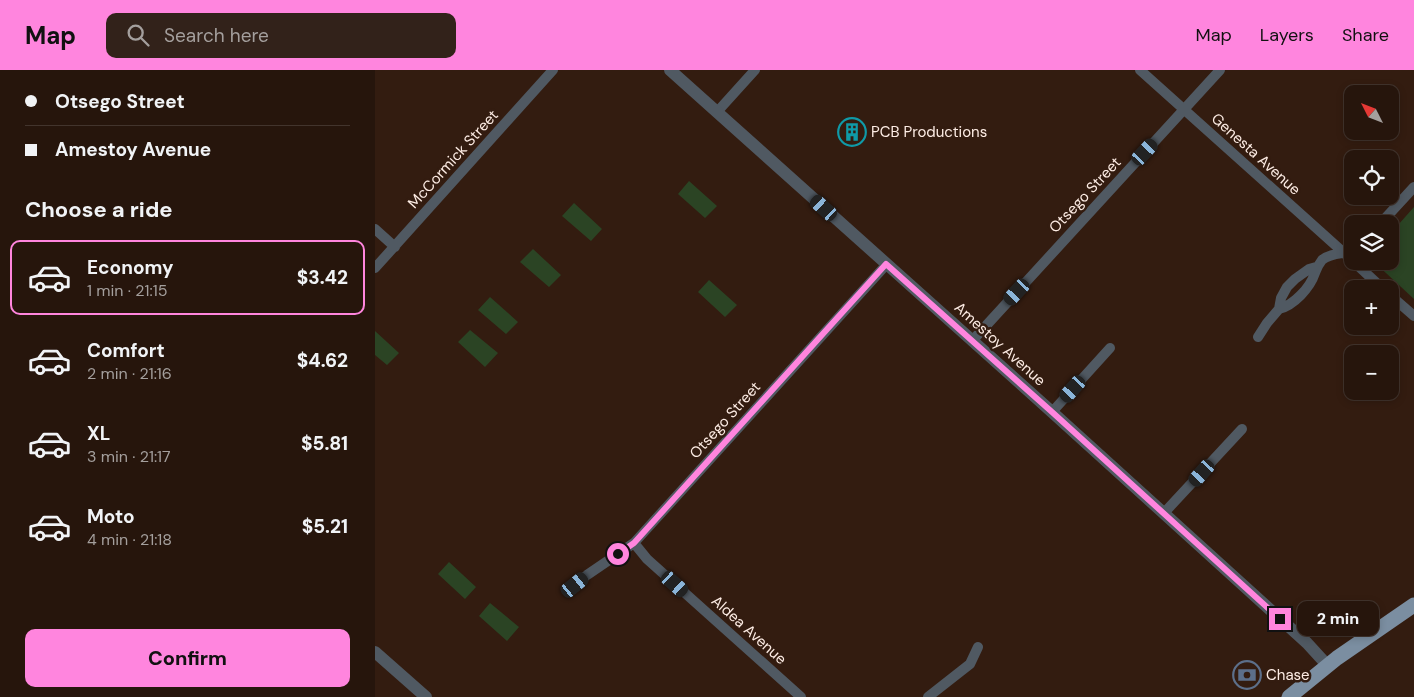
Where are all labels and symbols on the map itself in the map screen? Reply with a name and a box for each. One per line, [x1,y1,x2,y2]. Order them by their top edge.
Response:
north arrow [1344,85,1399,140]
street label: McCormick Street [403,105,503,213]
street label: Genesta Avenue [1207,109,1305,199]
building icon: PCB Productions [837,117,867,147]
place label: PCB Productions [871,122,987,142]
car [1129,136,1160,168]
street label: Otsego Street [1045,153,1125,237]
car [807,192,840,224]
car [1001,276,1032,308]
street label: Amestoy Avenue [950,298,1050,390]
car [1057,373,1088,405]
street label: Otsego Street [685,377,765,463]
car [1186,457,1217,489]
route start [607,543,629,565]
car [658,568,691,600]
car [558,570,591,600]
street label: Aldea Avenue [707,591,791,669]
callout: 2 min [1297,602,1380,636]
route end [1269,608,1291,630]
bank icon: Chase [1232,660,1262,690]
place label: Chase [1266,665,1310,685]

